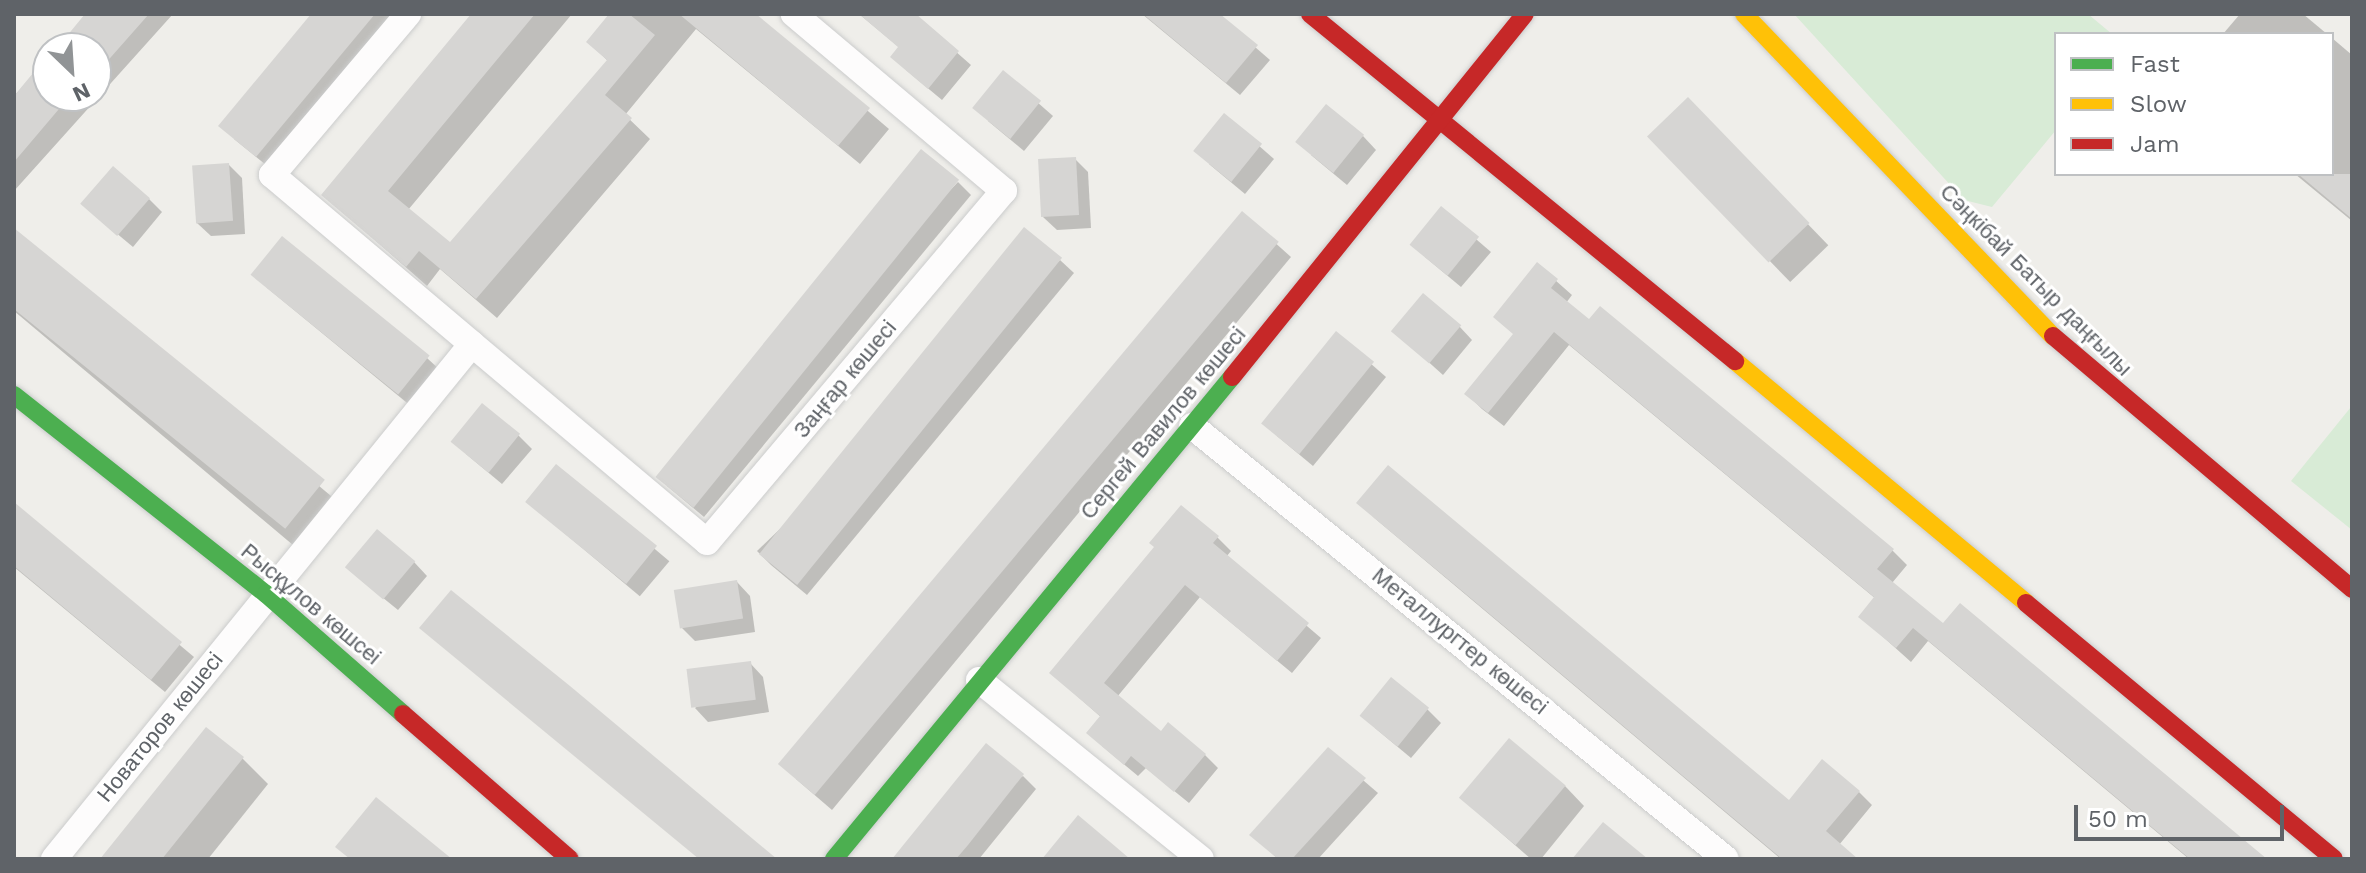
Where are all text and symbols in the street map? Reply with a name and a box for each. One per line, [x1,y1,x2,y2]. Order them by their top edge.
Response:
north arrow [32,32,112,112]
legend [2054,32,2334,176]
text: Fast [2130,50,2180,78]
text: N [69,78,94,107]
text: Slow [2130,90,2187,118]
text: Jam [2130,130,2180,158]
street label: Сәңкібай Батыр даңғылы [1935,179,2137,381]
street label: Заңғар көшесі [788,315,902,443]
street label: Сергей Вавилов көшесі [1075,321,1251,525]
street label: Рысқұлов көшсеі [236,538,386,670]
street label: Металлургтер көшесі [1367,562,1553,720]
street label: Новаторов көшесі [92,647,228,807]
scale bar [2078,789,2288,839]
text: 50 m [2088,805,2148,833]

